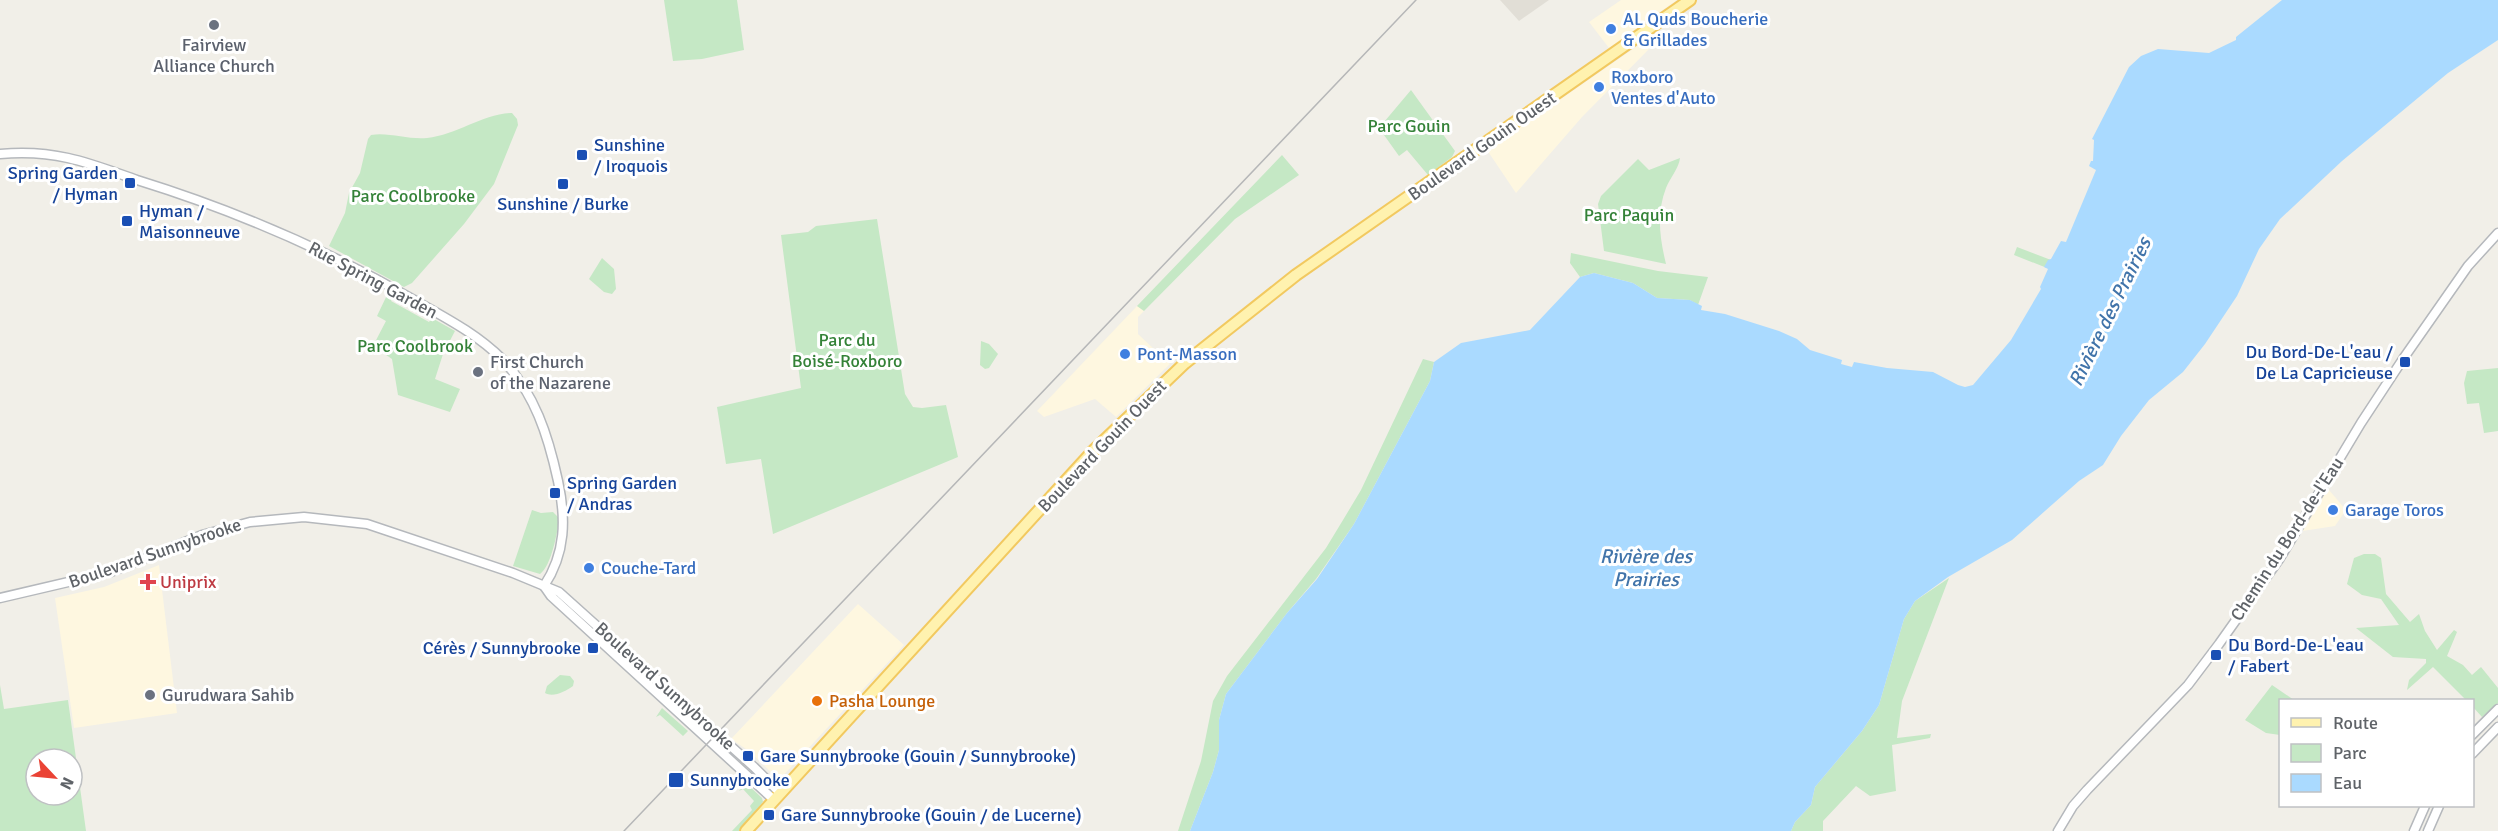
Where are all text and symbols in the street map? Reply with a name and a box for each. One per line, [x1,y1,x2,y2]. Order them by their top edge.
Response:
place label: AL Quds Boucherie & Grillades [1623,8,1768,51]
marker: Fairview Alliance Church [207,18,221,32]
marker: AL Quds Boucherie & Grillades [1604,22,1618,36]
place label: Fairview Alliance Church [153,34,275,77]
place label: Roxboro Ventes d'Auto [1611,66,1716,109]
marker: Roxboro Ventes d'Auto [1592,80,1606,94]
street label: Boulevard Gouin Ouest [1404,87,1560,205]
park label: Parc Gouin [1367,115,1451,137]
place label: Sunshine / Iroquois [594,134,668,177]
marker: Sunshine / Iroquois [575,148,589,162]
place label: Spring Garden / Hyman [8,162,118,205]
marker: Spring Garden / Hyman [123,176,137,190]
marker: Sunshine / Burke [556,177,570,191]
park label: Parc Coolbrooke [351,185,475,207]
place label: Sunshine / Burke [497,193,629,215]
place label: Hyman / Maisonneuve [139,200,240,243]
park label: Parc Paquin [1584,204,1674,226]
marker: Hyman / Maisonneuve [120,214,134,228]
water label: Rivière des Prairies [2063,232,2158,390]
street label: Rue Spring Garden [305,237,441,323]
park label: Parc du Boisé-Roxboro [792,329,902,372]
park label: Parc Coolbrook [357,335,473,357]
place label: Du Bord-De-L'eau / De La Capricieuse [2246,341,2393,384]
place label: Pont-Masson [1137,343,1237,365]
marker: Pont-Masson [1118,347,1132,361]
place label: First Church of the Nazarene [490,351,611,394]
marker: Du Bord-De-L'eau / De La Capricieuse [2398,355,2412,369]
marker: First Church of the Nazarene [471,365,485,379]
street label: Boulevard Gouin Ouest [1033,375,1171,517]
street label: Chemin du Bord-de-l'Eau [2226,453,2348,625]
place label: Spring Garden / Andras [567,472,677,515]
marker: Spring Garden / Andras [548,486,562,500]
place label: Garage Toros [2345,499,2444,521]
marker: Garage Toros [2326,503,2340,517]
street label: Boulevard Sunnybrooke [66,513,244,593]
water label: Rivière des Prairies [1600,544,1694,592]
place label: Couche-Tard [601,557,696,579]
marker: Couche-Tard [582,561,596,575]
place label: Uniprix [160,571,217,593]
marker: Uniprix [141,575,155,589]
street label: Boulevard Sunnybrooke [590,617,740,755]
place label: Du Bord-De-L'eau / Fabert [2228,634,2364,677]
place label: Cérès / Sunnybrooke [423,637,581,659]
marker: Cérès / Sunnybrooke [586,641,600,655]
marker: Du Bord-De-L'eau / Fabert [2209,648,2223,662]
place label: Gurudwara Sahib [162,684,294,706]
marker: Gurudwara Sahib [143,688,157,702]
place label: Pasha Lounge [829,690,935,712]
marker: Pasha Lounge [810,694,824,708]
legend [2279,699,2474,807]
text: Route [2333,712,2378,734]
text: Parc [2333,742,2367,764]
place label: Gare Sunnybrooke (Gouin / Sunnybrooke) [760,745,1076,767]
north arrow [24,747,84,807]
marker: Gare Sunnybrooke (Gouin / Sunnybrooke) [741,749,755,763]
place label: Sunnybrooke [690,769,790,791]
marker: Sunnybrooke [667,771,685,789]
text: Eau [2333,772,2362,794]
text: N [55,774,78,793]
place label: Gare Sunnybrooke (Gouin / de Lucerne) [781,804,1082,826]
marker: Gare Sunnybrooke (Gouin / de Lucerne) [762,808,776,822]

